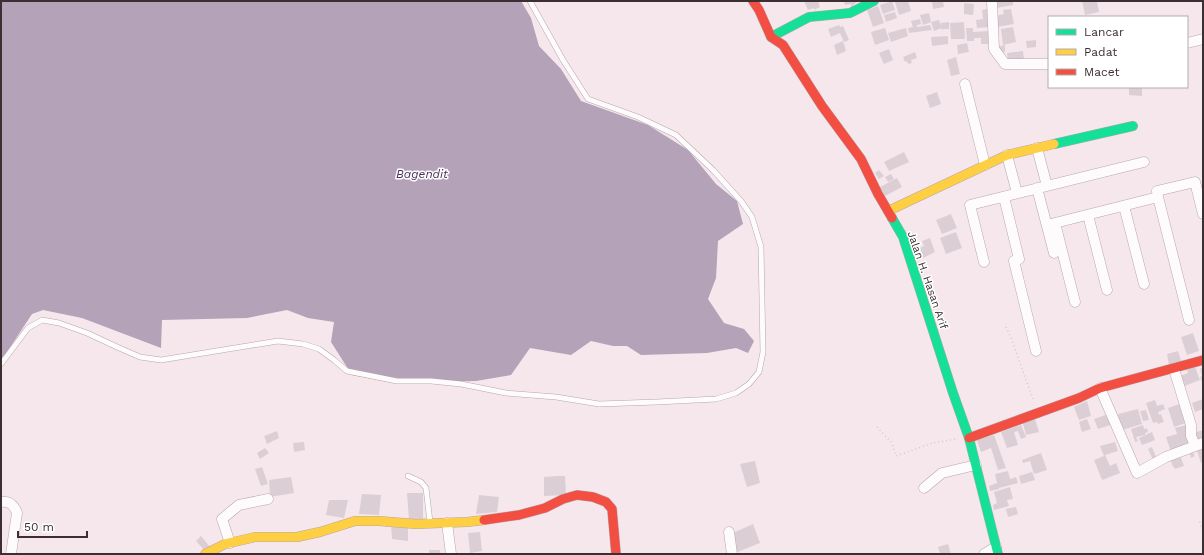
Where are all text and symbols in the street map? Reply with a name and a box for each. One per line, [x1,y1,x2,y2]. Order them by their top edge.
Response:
legend [1048,16,1188,88]
text: Lancar [1084,25,1124,39]
text: Padat [1084,45,1117,59]
text: Macet [1084,65,1119,79]
water label: Bagendit [396,167,448,181]
street label: Jalan H. Hasan Arif [905,230,951,331]
scale bar [18,513,87,539]
text: 50 m [24,520,54,534]

